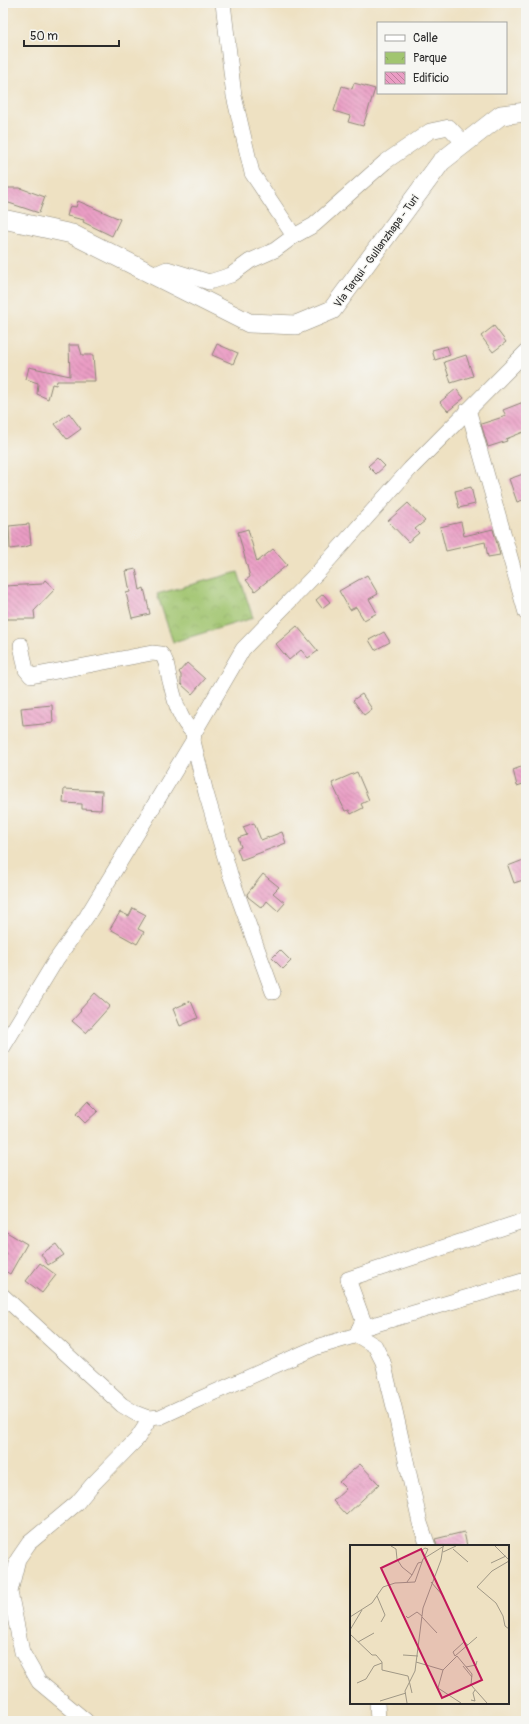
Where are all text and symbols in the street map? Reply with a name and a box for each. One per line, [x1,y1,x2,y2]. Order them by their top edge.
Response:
scale bar [24,22,119,48]
legend [377,22,507,94]
text: 50 m [30,29,58,44]
text: Calle [413,31,438,46]
text: Parque [413,51,447,66]
text: Edificio [413,71,449,86]
street label: Vía Tarqui - Gullanzhapa - Turi [331,193,422,310]
inset map [350,1545,509,1704]

